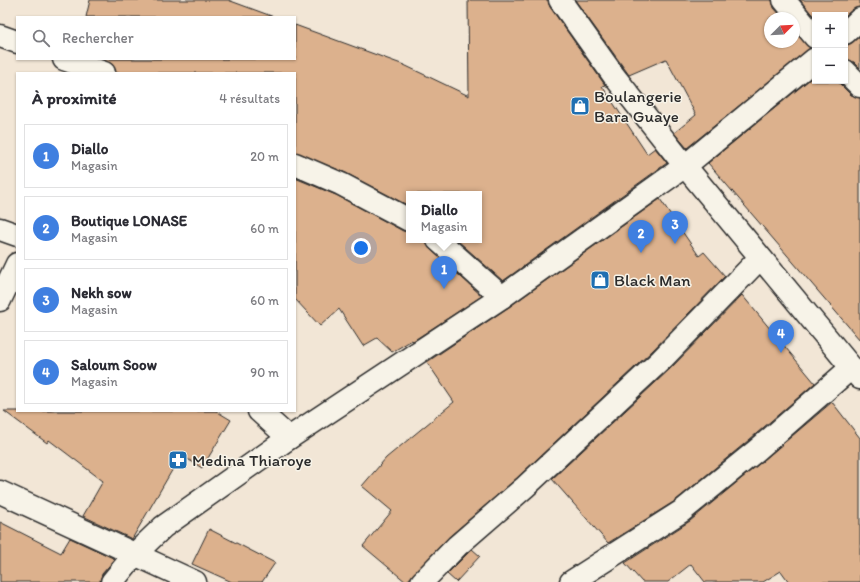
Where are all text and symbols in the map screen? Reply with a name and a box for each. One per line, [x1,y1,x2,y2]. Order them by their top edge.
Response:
north arrow [764,12,800,48]
map controls [812,12,848,84]
button: + [812,12,848,48]
search box [16,16,296,60]
icon: search [30,27,52,49]
text: Rechercher [62,29,134,47]
button: − [812,48,848,84]
place label: Boulangerie Bara Guaye [594,86,682,126]
text: À proximité [32,88,117,108]
text: 4 résultats [219,91,280,106]
shop icon: Boulangerie Bara Guaye [569,95,591,117]
text: Diallo [71,140,108,158]
text: 1 [43,149,49,164]
text: 20 m [250,149,279,164]
text: Magasin [71,158,118,173]
popup [406,191,482,243]
text: Diallo [421,201,458,219]
pin: 3 [662,211,688,244]
text: Boutique LONASE [71,212,187,230]
text: Magasin [421,219,467,234]
pin: 2 [628,220,654,253]
text: 2 [43,221,49,236]
text: 60 m [250,221,279,236]
text: Magasin [71,230,118,245]
your location [351,238,371,258]
pin: 1 [431,256,457,289]
shop icon: Black Man [589,269,611,291]
place label: Black Man [614,270,691,290]
text: Nekh sow [71,284,132,302]
text: 3 [42,293,50,308]
text: 60 m [250,293,279,308]
text: Magasin [71,302,118,317]
pin: 4 [768,320,794,353]
text: Saloum Soow [71,356,157,374]
text: 4 [42,365,50,380]
text: 90 m [250,365,279,380]
text: Magasin [71,374,118,389]
pharmacy icon: Medina Thiaroye [167,449,189,471]
place label: Medina Thiaroye [192,450,312,470]

